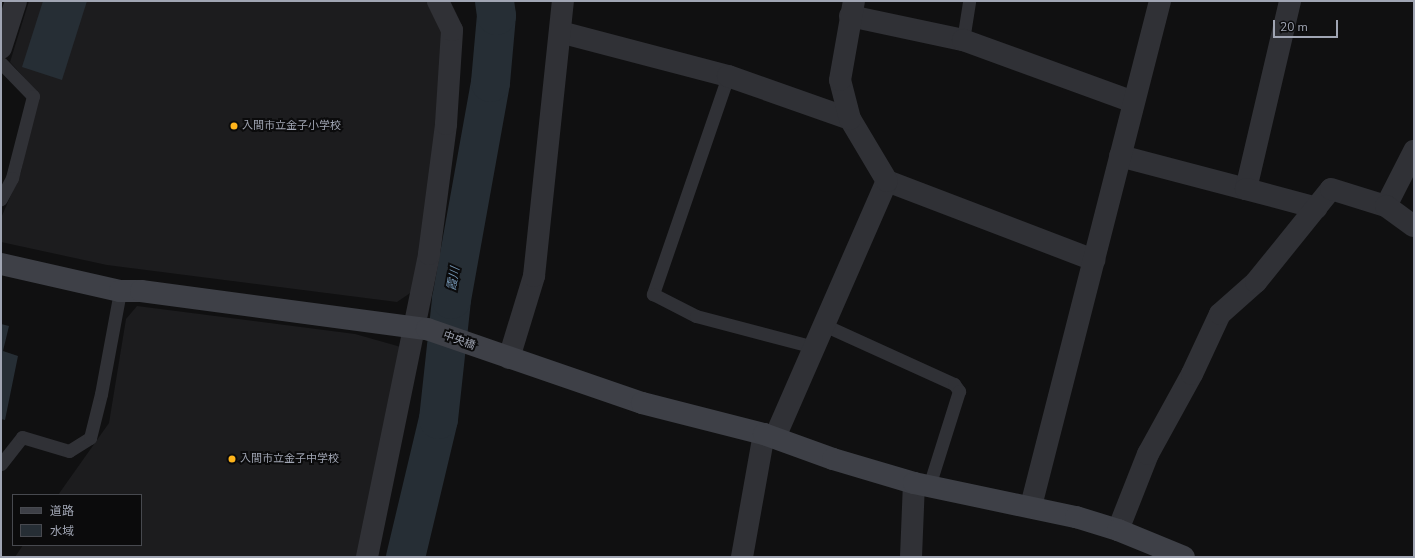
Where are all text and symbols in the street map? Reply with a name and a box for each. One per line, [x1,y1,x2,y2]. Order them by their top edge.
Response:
scale bar [1275,12,1340,38]
text: 20 m [1280,19,1308,35]
place label: 入間市立金子小学校 [242,119,341,133]
marker: 入間市立金子小学校 [229,121,239,131]
water label: 霞川 [445,266,463,292]
street label: 中央橋 [441,329,477,353]
place label: 入間市立金子中学校 [240,452,339,466]
marker: 入間市立金子中学校 [227,454,237,464]
legend [12,494,142,546]
text: 道路 [50,503,74,519]
text: 水域 [50,523,74,539]

